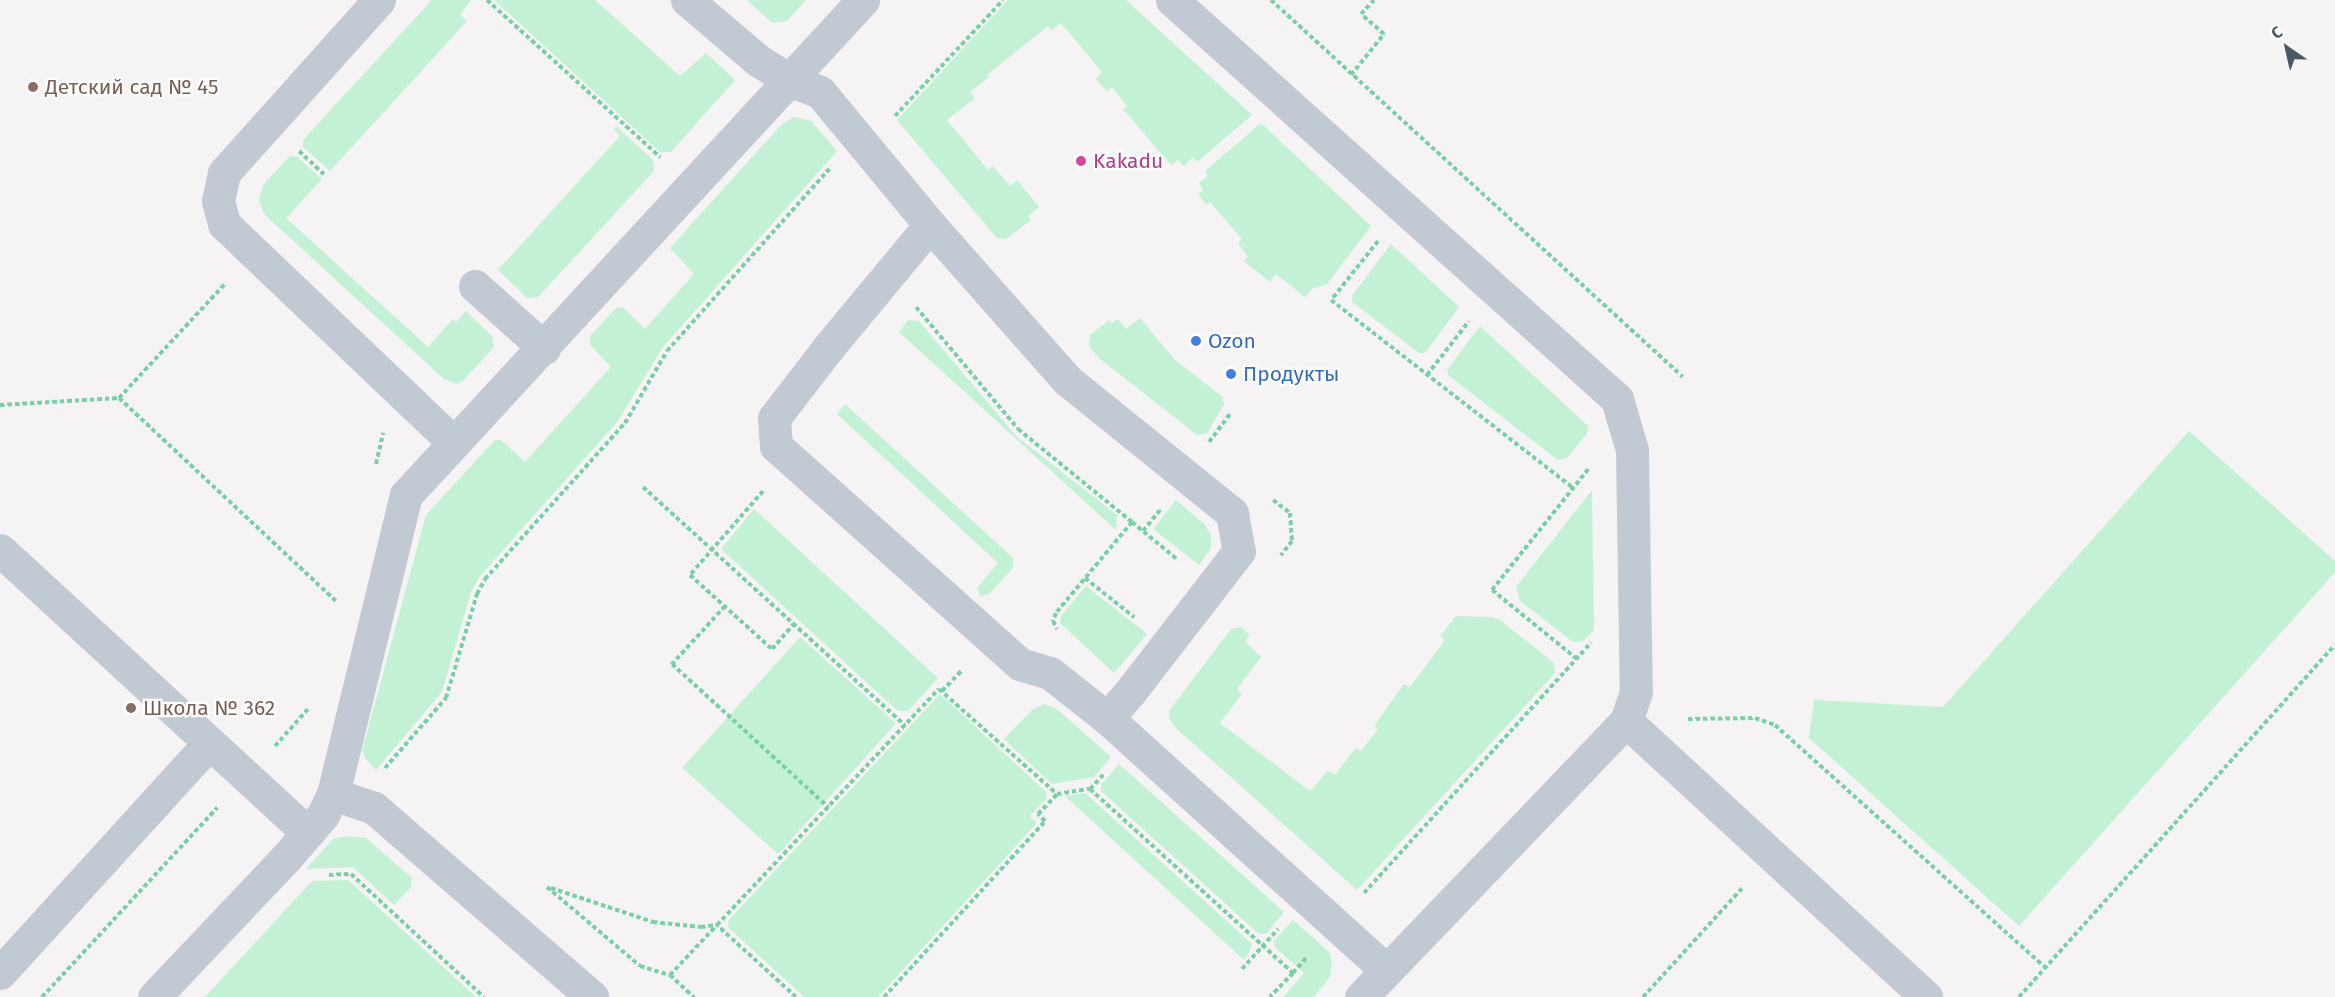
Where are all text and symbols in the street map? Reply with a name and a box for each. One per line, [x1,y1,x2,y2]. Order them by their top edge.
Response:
north arrow [2257,18,2317,78]
text: С [2268,22,2286,43]
place label: Детский сад № 45 [45,74,219,100]
marker: Детский сад № 45 [26,80,40,94]
place label: Kakadu [1093,148,1163,174]
marker: Kakadu [1074,154,1088,168]
place label: Ozon [1208,328,1256,354]
marker: Ozon [1189,334,1203,348]
place label: Продукты [1243,361,1340,387]
marker: Продукты [1224,367,1238,381]
place label: Школа № 362 [143,695,275,721]
marker: Школа № 362 [124,701,138,715]

